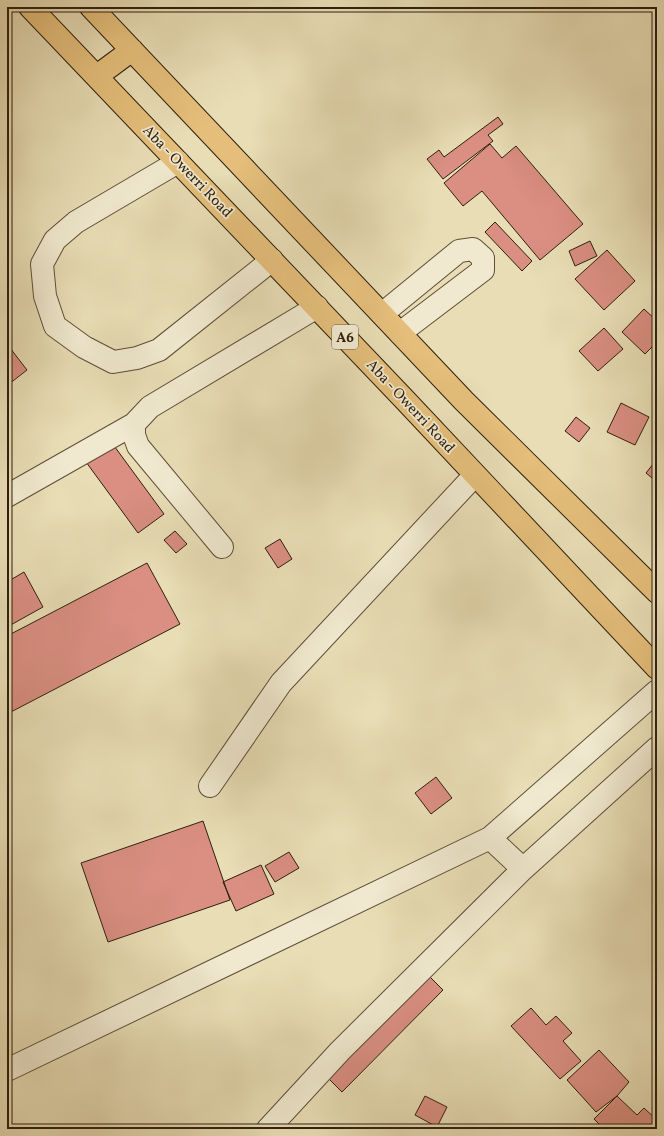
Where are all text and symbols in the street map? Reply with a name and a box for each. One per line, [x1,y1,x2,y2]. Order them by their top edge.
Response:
street label: Aba - Owerri Road [137,121,237,223]
road number: A6 [332,325,358,349]
street label: Aba - Owerri Road [361,355,459,459]

